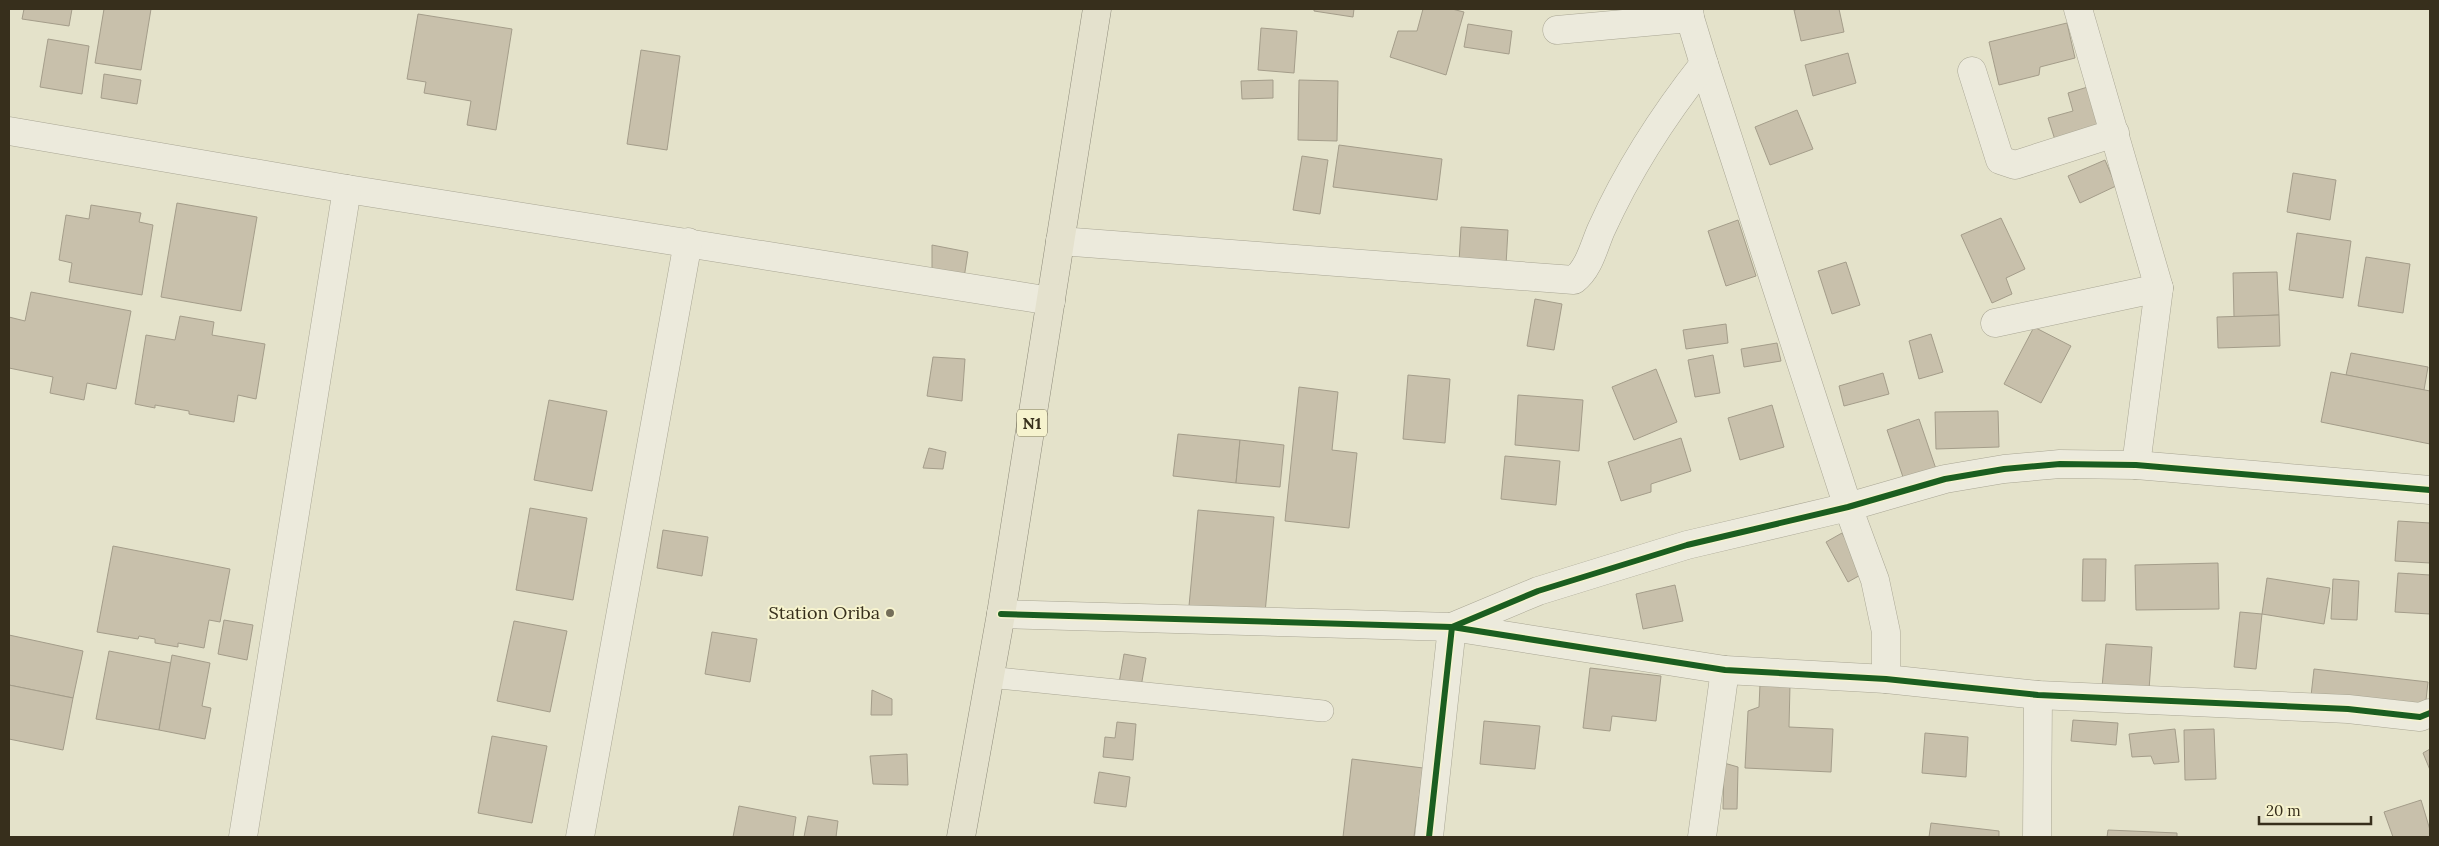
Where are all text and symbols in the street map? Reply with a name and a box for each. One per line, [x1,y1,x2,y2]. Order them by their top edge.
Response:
road number: N1 [1017,409,1047,436]
place label: Station Oriba [769,601,880,624]
marker: Station Oriba [884,607,896,619]
scale bar [2259,794,2372,826]
text: 20 m [2266,801,2301,820]

